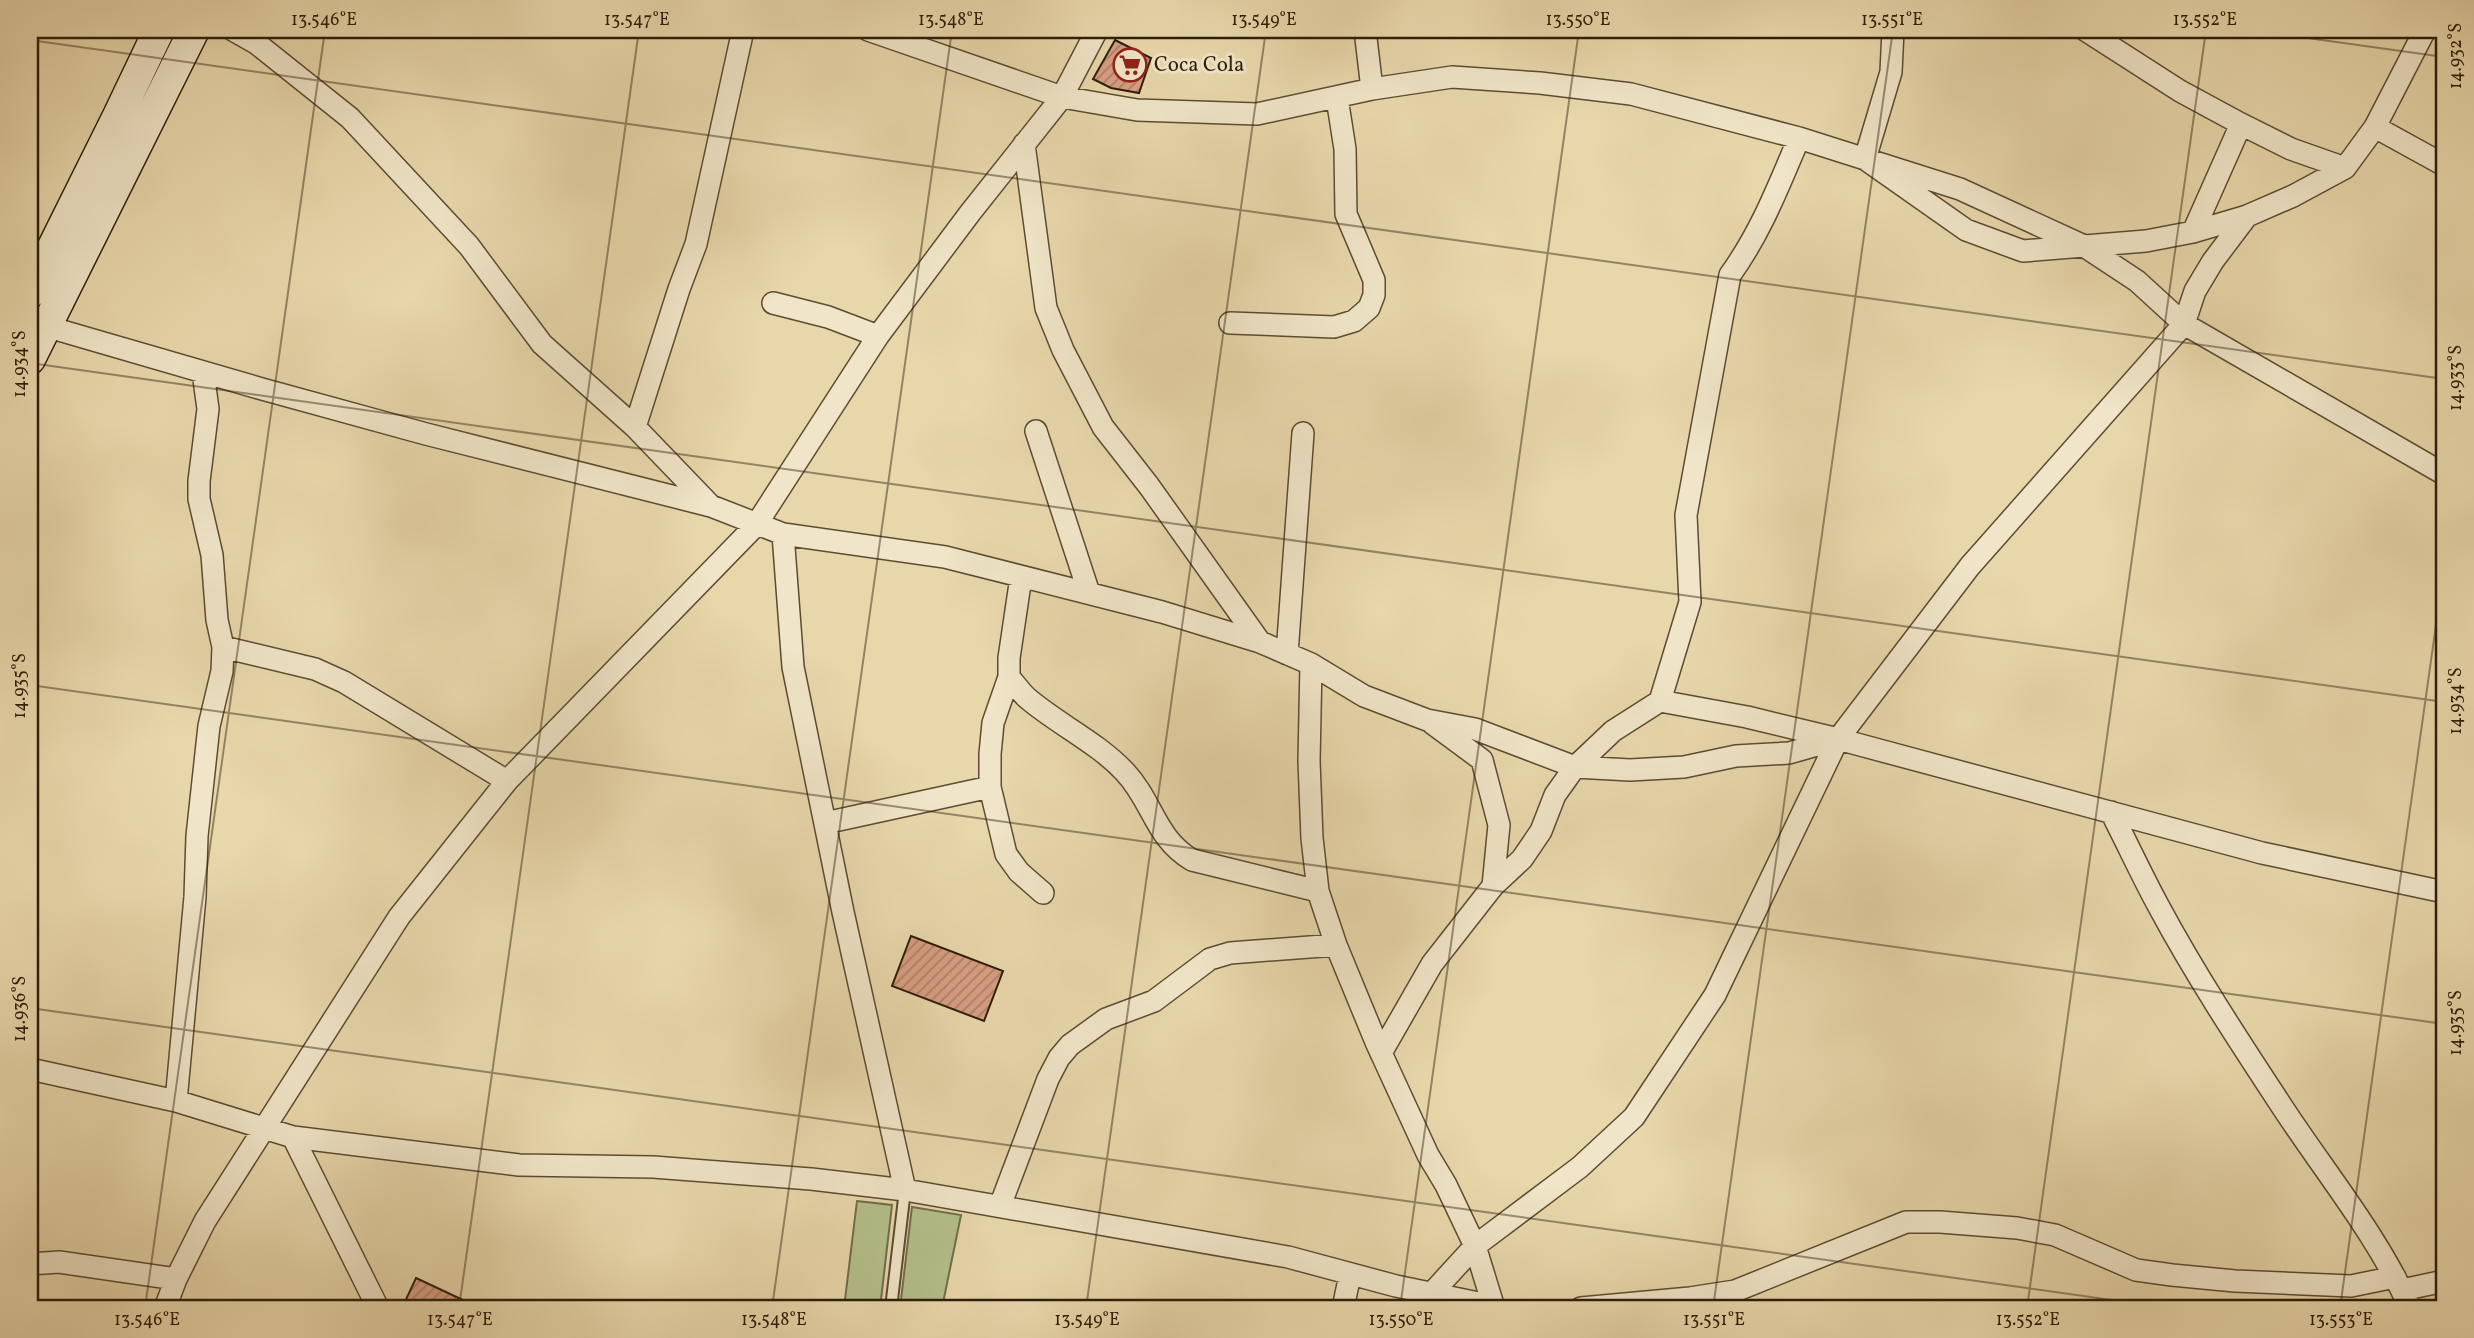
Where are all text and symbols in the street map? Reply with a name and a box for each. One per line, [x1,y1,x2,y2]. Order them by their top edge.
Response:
text: 13.546°E [291,8,357,33]
text: 13.547°E [604,8,670,33]
text: 13.548°E [918,8,984,33]
text: 13.549°E [1231,8,1297,33]
text: 13.550°E [1545,8,1611,33]
text: 13.551°E [1861,8,1923,33]
text: 13.552°E [2173,8,2237,33]
text: 14.932°S [2444,23,2469,89]
supermarket icon: Coca Cola [1111,46,1149,84]
place label: Coca Cola [1154,51,1244,80]
text: 14.934°S [8,330,33,398]
text: 14.933°S [2444,345,2469,411]
text: 14.935°S [8,653,33,719]
text: 14.934°S [2444,667,2469,735]
text: 14.936°S [8,976,33,1042]
text: 14.935°S [2444,990,2469,1056]
text: 13.546°E [114,1308,180,1333]
text: 13.547°E [427,1308,493,1333]
text: 13.548°E [741,1308,807,1333]
text: 13.549°E [1054,1308,1120,1333]
text: 13.550°E [1368,1308,1434,1333]
text: 13.551°E [1683,1308,1745,1333]
text: 13.552°E [1996,1308,2060,1333]
text: 13.553°E [2309,1308,2373,1333]

